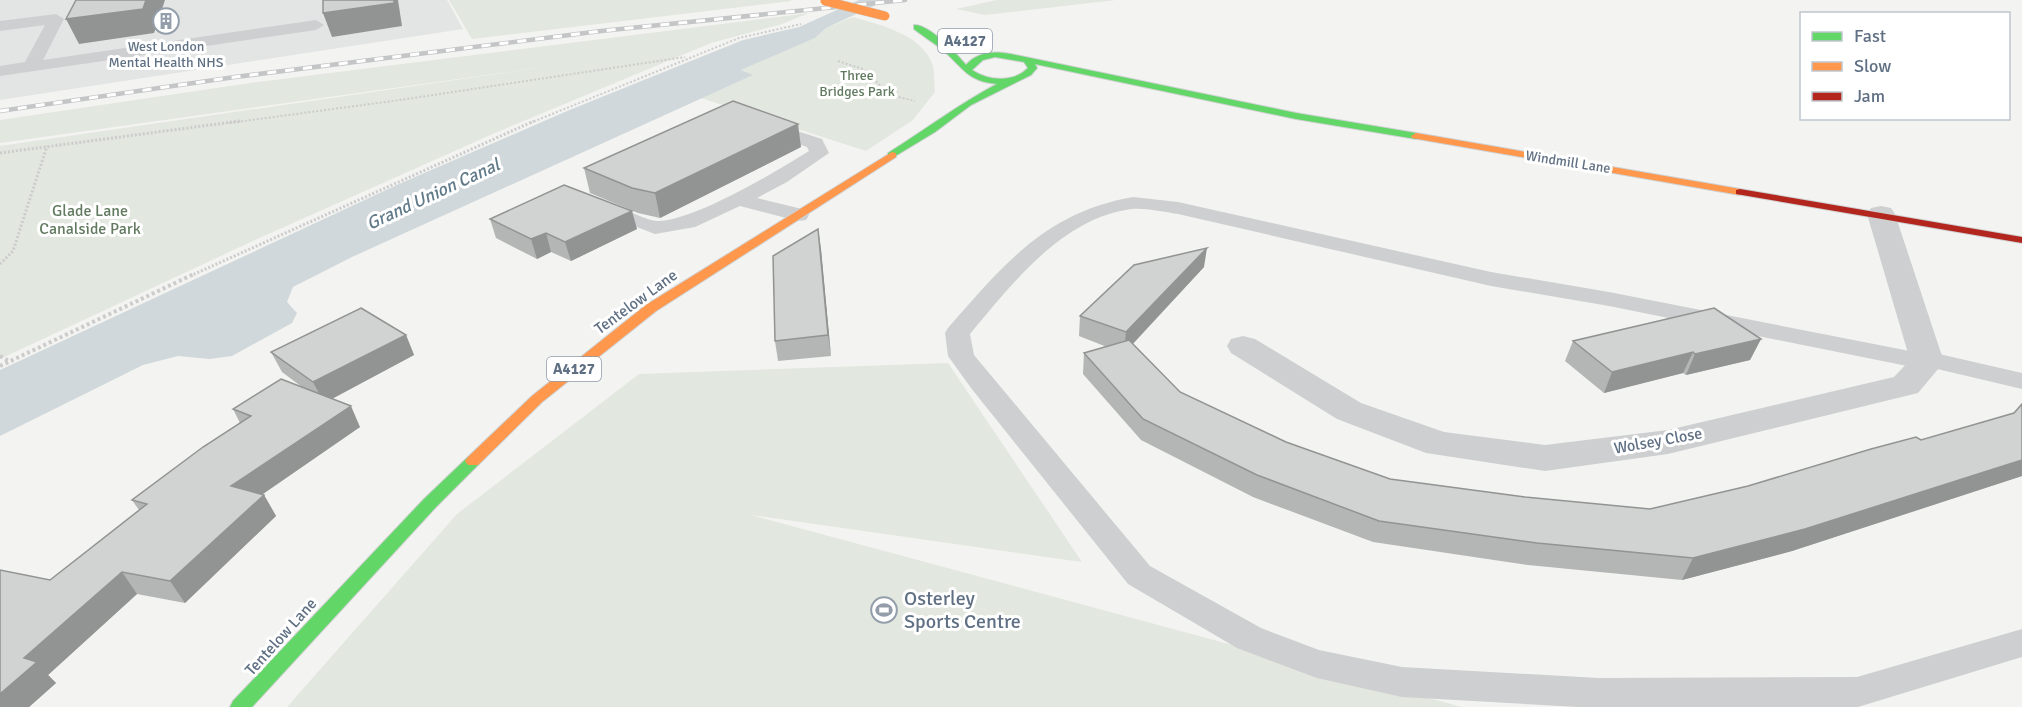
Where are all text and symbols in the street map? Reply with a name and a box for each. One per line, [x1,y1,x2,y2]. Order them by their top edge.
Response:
building icon: West London Mental Health NHS [151,6,181,36]
legend [1800,12,2010,120]
text: Fast [1854,25,1886,47]
road number: A4127 [938,29,992,53]
place label: West London Mental Health NHS [109,38,224,71]
text: Slow [1854,55,1891,77]
park label: Three Bridges Park [819,67,895,100]
text: Jam [1854,85,1885,107]
street label: Windmill Lane [1524,147,1612,177]
water label: Grand Union Canal [363,153,505,235]
park label: Glade Lane Canalside Park [39,201,141,239]
street label: Tentelow Lane [591,265,681,339]
road number: A4127 [547,357,601,381]
street label: Wolsey Close [1612,423,1704,459]
place label: Osterley Sports Centre [904,586,1021,634]
street label: Tentelow Lane [241,594,321,680]
sports icon: Osterley Sports Centre [869,595,899,625]

